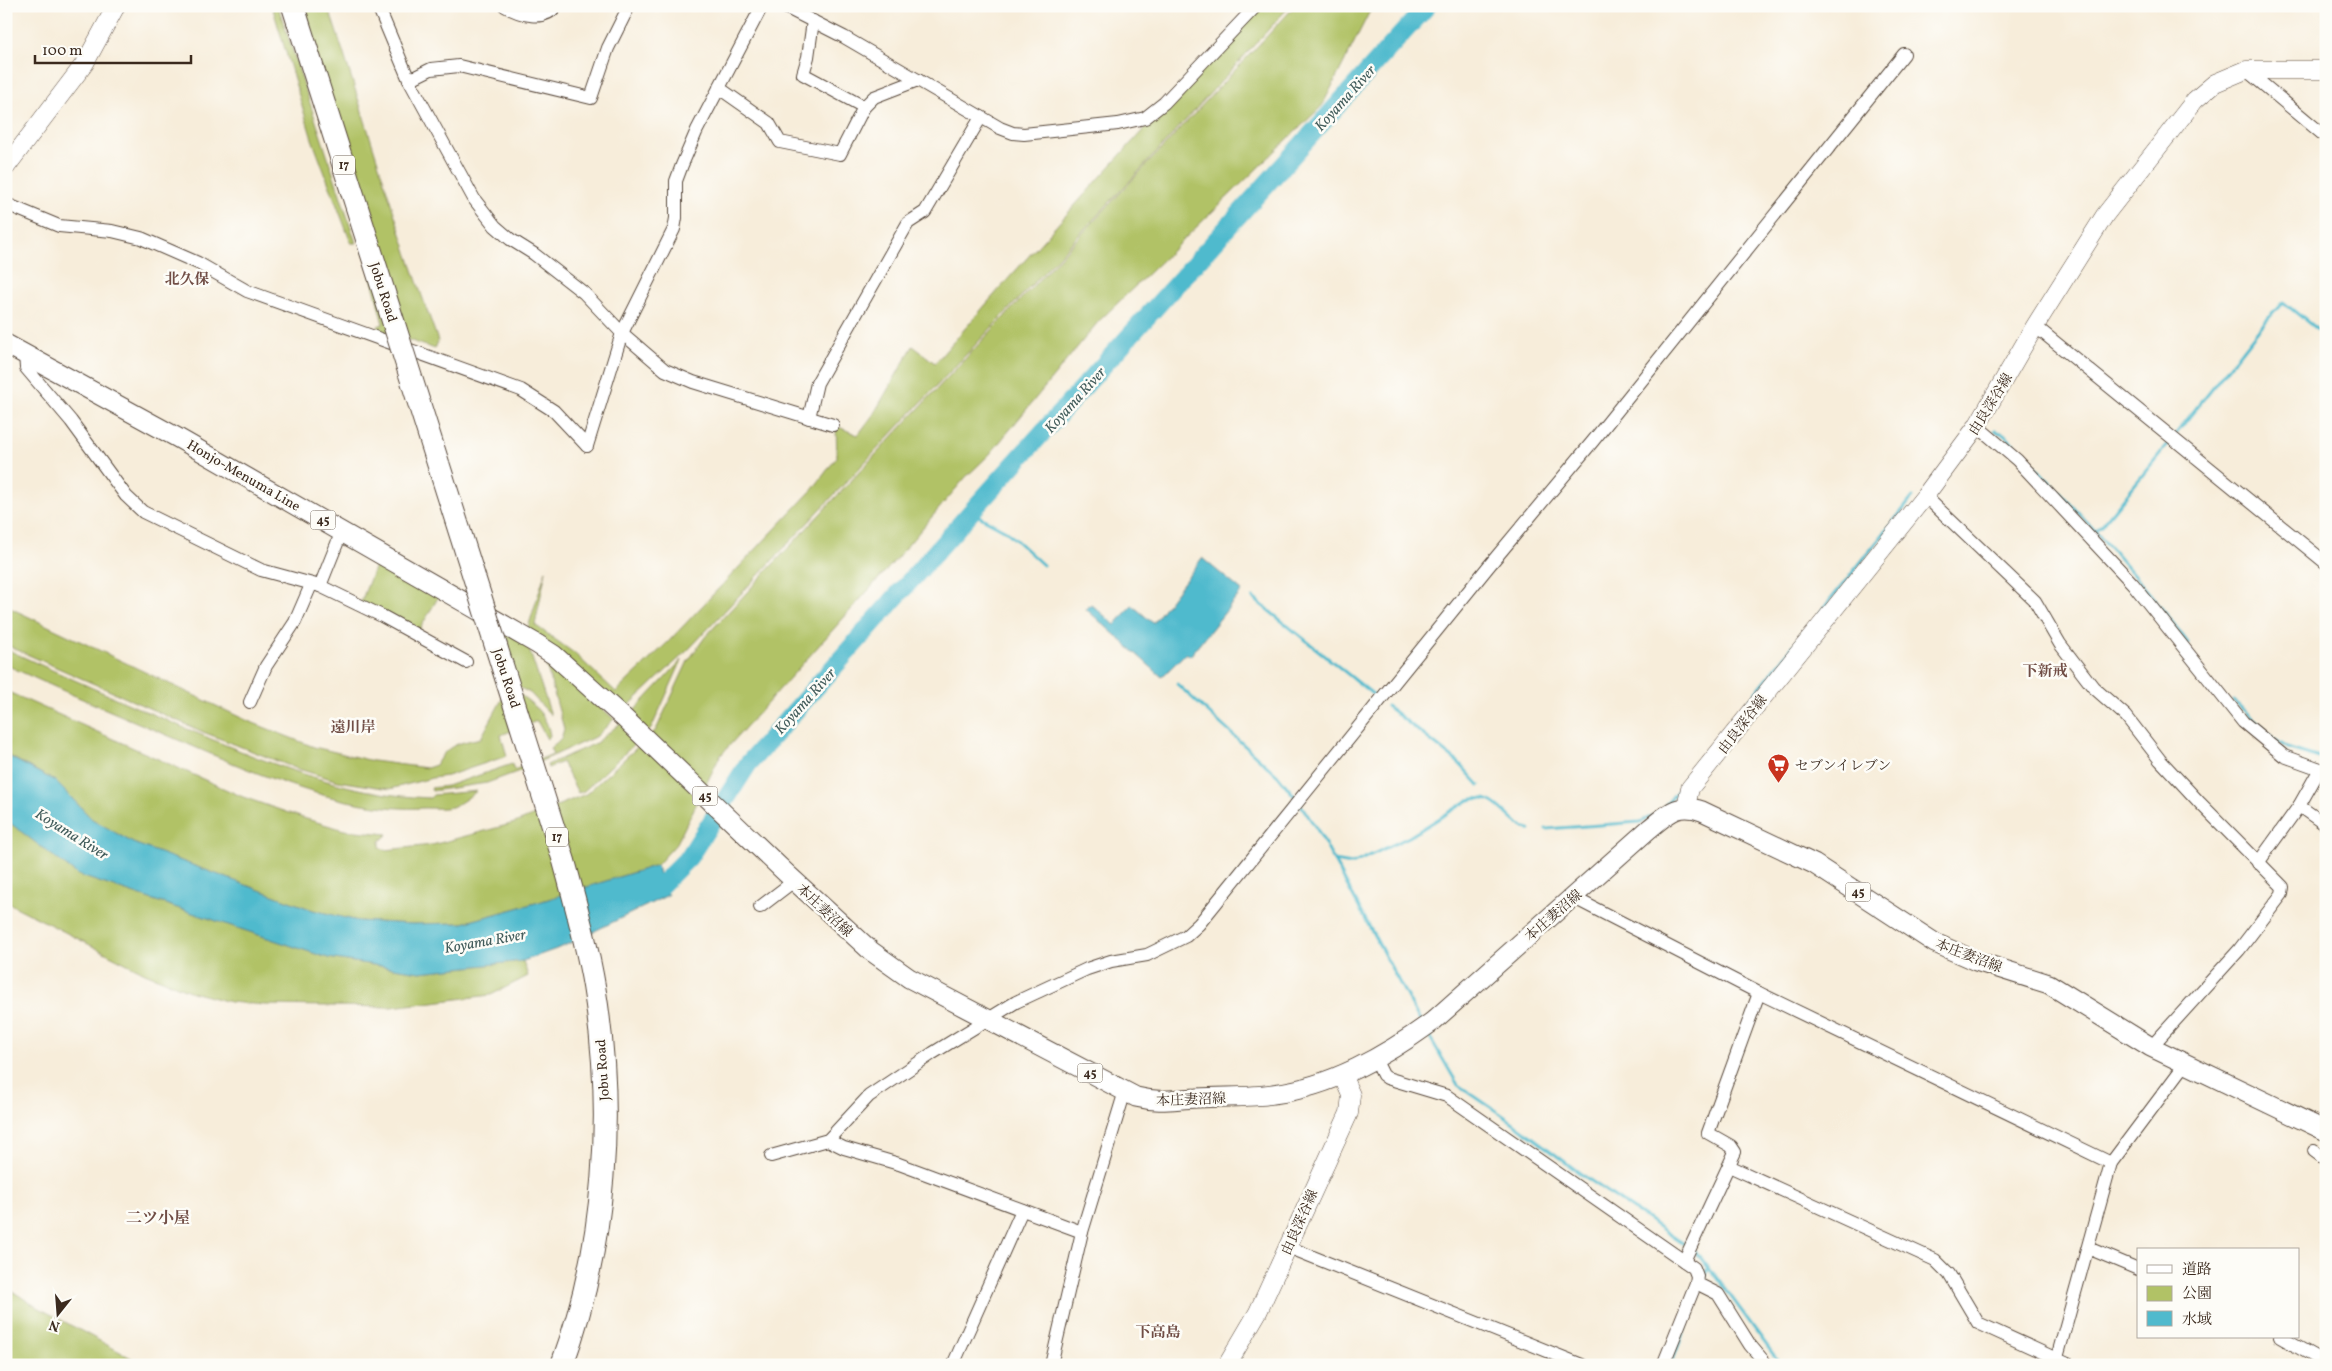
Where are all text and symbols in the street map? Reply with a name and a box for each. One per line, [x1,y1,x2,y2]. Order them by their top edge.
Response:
scale bar [35,32,191,64]
text: 100 m [42,41,82,62]
water label: Koyama River [1311,61,1382,137]
road number: 17 [333,156,355,174]
street label: Jobu Road [364,260,401,325]
district label: 北久保 [164,270,210,291]
water label: Koyama River [1041,363,1112,439]
street label: 由良深谷線 [1965,370,2018,440]
street label: Honjo-Menuma Line [183,436,304,517]
road number: 45 [310,510,336,530]
street label: Jobu Road [487,646,524,711]
district label: 下新戒 [2022,662,2068,683]
water label: Koyama River [771,664,842,740]
street label: 由良深谷線 [1714,691,1772,758]
district label: 遠川岸 [330,718,376,739]
supermarket icon: セブンイレブン [1767,753,1791,784]
place label: セブンイレブン [1795,757,1891,776]
road number: 45 [692,786,718,806]
water label: Koyama River [31,805,112,866]
road number: 17 [546,828,568,846]
street label: 本庄妻沼線 [792,880,856,942]
road number: 45 [1846,882,1870,902]
street label: 本庄妻沼線 [1521,886,1587,946]
water label: Koyama River [443,925,528,960]
street label: 本庄妻沼線 [1932,935,2005,978]
street label: Jobu Road [592,1038,615,1101]
road number: 45 [1078,1064,1102,1082]
street label: 本庄妻沼線 [1156,1090,1226,1111]
street label: 由良深谷線 [1277,1187,1323,1258]
district label: 二ツ小屋 [126,1208,190,1230]
legend [2137,1248,2300,1338]
text: 道路 [2182,1260,2212,1281]
text: 公園 [2182,1284,2212,1305]
north arrow [32,1288,82,1338]
text: 水域 [2182,1310,2212,1331]
text: N [47,1314,62,1336]
district label: 下高島 [1135,1323,1181,1344]

